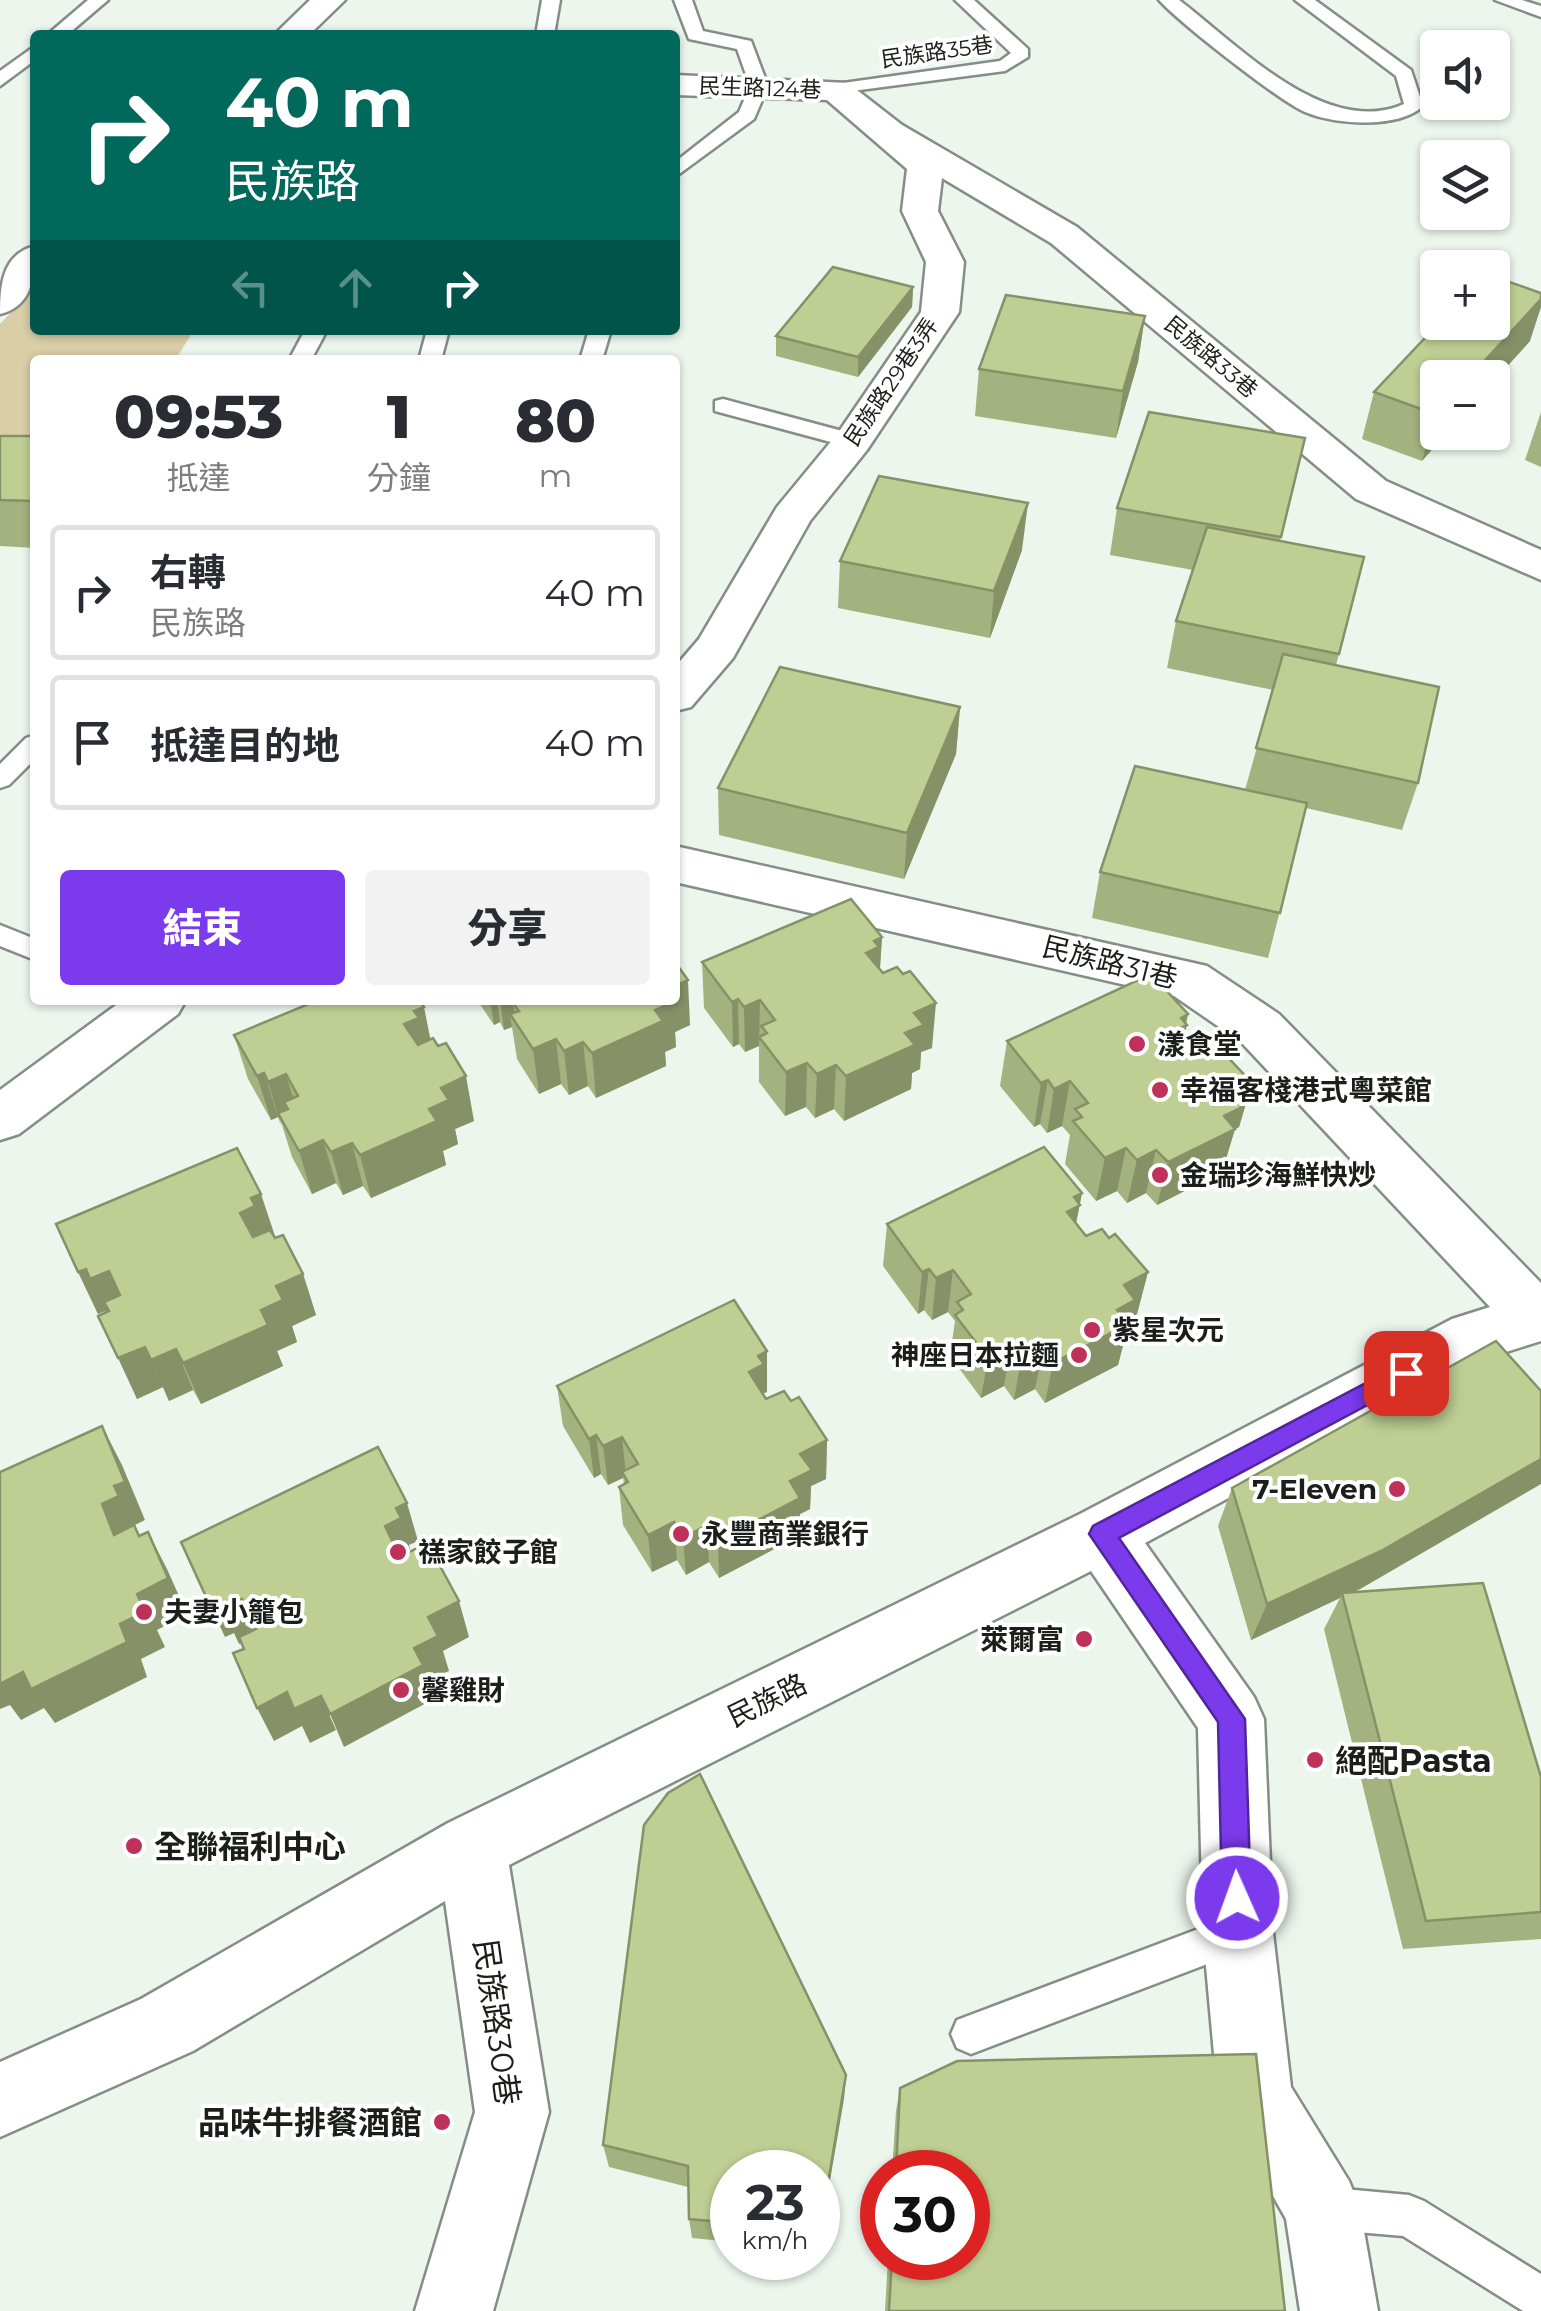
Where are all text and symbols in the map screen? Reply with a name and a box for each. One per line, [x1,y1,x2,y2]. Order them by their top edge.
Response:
map controls [1420,30,1510,450]
button: sound [1420,30,1510,120]
street label: 民族路35巷 [879,31,995,73]
text: 40 m [225,59,414,145]
icon: right [60,70,190,200]
street label: 民生路124巷 [698,72,822,104]
button: layers [1420,140,1510,230]
text: 民族路 [225,153,360,208]
button: + [1420,250,1510,340]
icon: left [223,260,278,315]
icon: ahead [328,260,383,315]
icon: right [433,260,488,315]
street label: 民族路33巷 [1159,310,1263,404]
street label: 民族路29巷3弄 [838,313,944,451]
button: − [1420,360,1510,450]
text: 09:53 [114,380,283,453]
text: 1 [387,380,411,453]
text: 80 [515,384,596,457]
text: m [539,456,572,495]
text: 抵達 [167,458,231,497]
text: 分鐘 [367,458,431,497]
text: 右轉 [150,549,226,596]
icon: right [65,565,120,620]
text: 40 m [544,569,645,616]
text: 民族路 [150,603,246,642]
icon: arrive [65,715,120,770]
text: 40 m [544,719,645,766]
text: 抵達目的地 [150,722,340,769]
button: 結束 [60,870,345,985]
button: 分享 [365,870,650,985]
street label: 民族路31巷 [1039,929,1181,995]
place label: 漾食堂 [1157,1027,1241,1061]
marker: 漾食堂 [1126,1033,1148,1055]
place label: 幸福客棧港式粵菜館 [1180,1073,1432,1107]
marker: 幸福客棧港式粵菜館 [1149,1079,1171,1101]
place label: 金瑞珍海鮮快炒 [1180,1158,1376,1192]
marker: 金瑞珍海鮮快炒 [1149,1164,1171,1186]
place label: 紫星次元 [1112,1313,1224,1347]
marker: 紫星次元 [1081,1319,1103,1341]
pin [1364,1331,1449,1416]
place label: 神座日本拉麵 [891,1338,1059,1372]
marker: 神座日本拉麵 [1068,1344,1090,1366]
icon: arrive [1379,1346,1434,1401]
place label: 7-Eleven [1252,1472,1377,1506]
marker: 7-Eleven [1386,1478,1408,1500]
place label: 永豐商業銀行 [701,1517,869,1551]
marker: 永豐商業銀行 [670,1523,692,1545]
place label: 禚家餃子館 [418,1535,558,1569]
marker: 禚家餃子館 [387,1541,409,1563]
place label: 夫妻小籠包 [164,1595,304,1629]
marker: 夫妻小籠包 [133,1601,155,1623]
place label: 萊爾富 [980,1622,1064,1656]
marker: 萊爾富 [1073,1628,1095,1650]
street label: 民族路 [722,1666,812,1734]
place label: 馨雞財 [421,1673,505,1707]
marker: 馨雞財 [390,1679,412,1701]
place label: 絕配Pasta [1335,1741,1492,1780]
marker: 絕配Pasta [1304,1749,1326,1771]
place label: 全聯福利中心 [154,1827,346,1866]
marker: 全聯福利中心 [123,1835,145,1857]
position arrow [1185,1846,1289,1950]
street label: 民族路30巷 [466,1936,528,2108]
place label: 品味牛排餐酒館 [198,2103,422,2142]
marker: 品味牛排餐酒館 [431,2111,453,2133]
speed limit sign: 30 [860,2150,990,2280]
text: 23 [745,2172,805,2233]
text: km/h [742,2225,808,2255]

